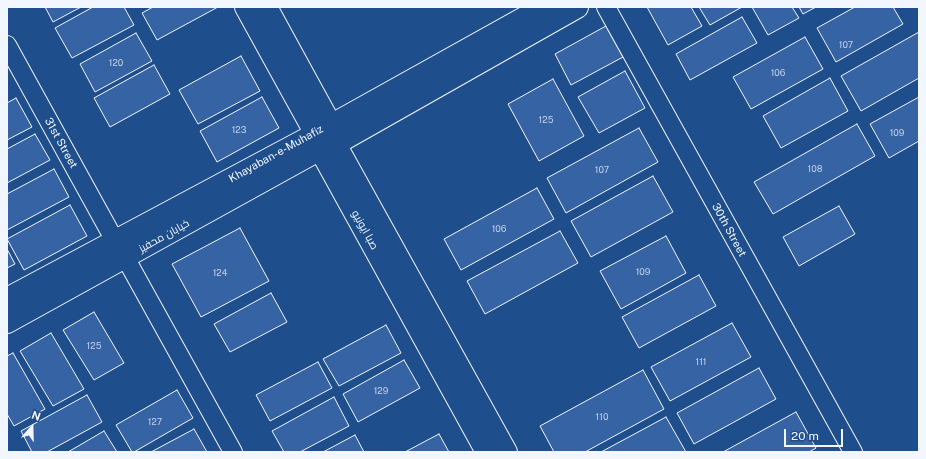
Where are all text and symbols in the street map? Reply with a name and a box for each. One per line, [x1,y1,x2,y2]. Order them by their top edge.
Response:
house number: 107 [839,40,853,50]
house number: 120 [109,58,123,68]
house number: 106 [771,68,785,78]
street label: 31st Street [42,115,80,171]
house number: 125 [539,115,553,125]
street label: Khayaban-e-Muhafiz [226,123,326,185]
house number: 123 [232,125,246,135]
house number: 109 [890,128,904,138]
house number: 108 [808,164,822,174]
house number: 107 [595,165,609,175]
street label: 30th Street [709,201,749,259]
street label: صبا ایونیو [349,208,381,252]
street label: خیابان محفیز [136,217,192,255]
house number: 106 [492,224,506,234]
house number: 109 [636,267,650,277]
house number: 124 [213,268,227,278]
house number: 125 [87,341,101,351]
house number: 111 [696,357,706,367]
house number: 129 [374,386,388,396]
north arrow [12,407,52,447]
text: N [30,409,42,423]
house number: 110 [596,412,608,422]
house number: 127 [148,417,162,427]
scale bar [786,421,845,447]
text: 20 m [791,429,819,443]

